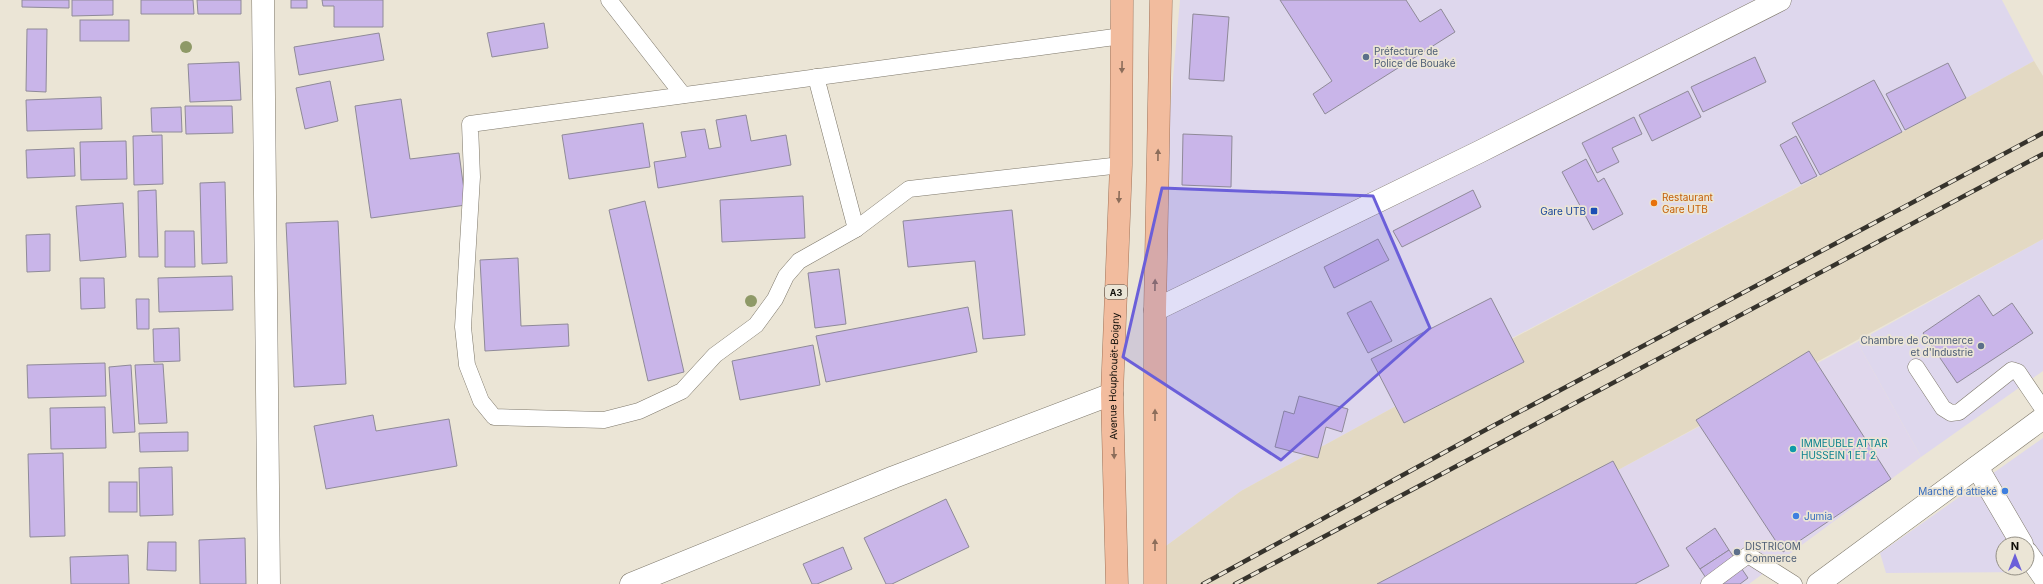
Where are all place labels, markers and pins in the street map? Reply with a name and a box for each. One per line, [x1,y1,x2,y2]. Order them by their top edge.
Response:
place label: Préfecture de Police de Bouaké [1374,45,1456,69]
marker: Préfecture de Police de Bouaké [1361,52,1371,62]
place label: Restaurant Gare UTB [1662,191,1714,215]
marker: Restaurant Gare UTB [1649,198,1659,208]
place label: Gare UTB [1540,205,1586,217]
marker: Gare UTB [1589,206,1599,216]
place label: Chambre de Commerce et d'Industrie [1860,334,1973,358]
marker: Chambre de Commerce et d'Industrie [1976,341,1986,351]
place label: IMMEUBLE ATTAR HUSSEIN 1 ET 2 [1801,437,1888,461]
marker: IMMEUBLE ATTAR HUSSEIN 1 ET 2 [1788,444,1798,454]
place label: Marché d attieké [1918,485,1997,497]
marker: Marché d attieké [2000,486,2010,496]
place label: Jumia [1804,510,1832,522]
marker: Jumia [1791,511,1801,521]
place label: DISTRICOM Commerce [1745,540,1801,564]
marker: DISTRICOM Commerce [1732,547,1742,557]

